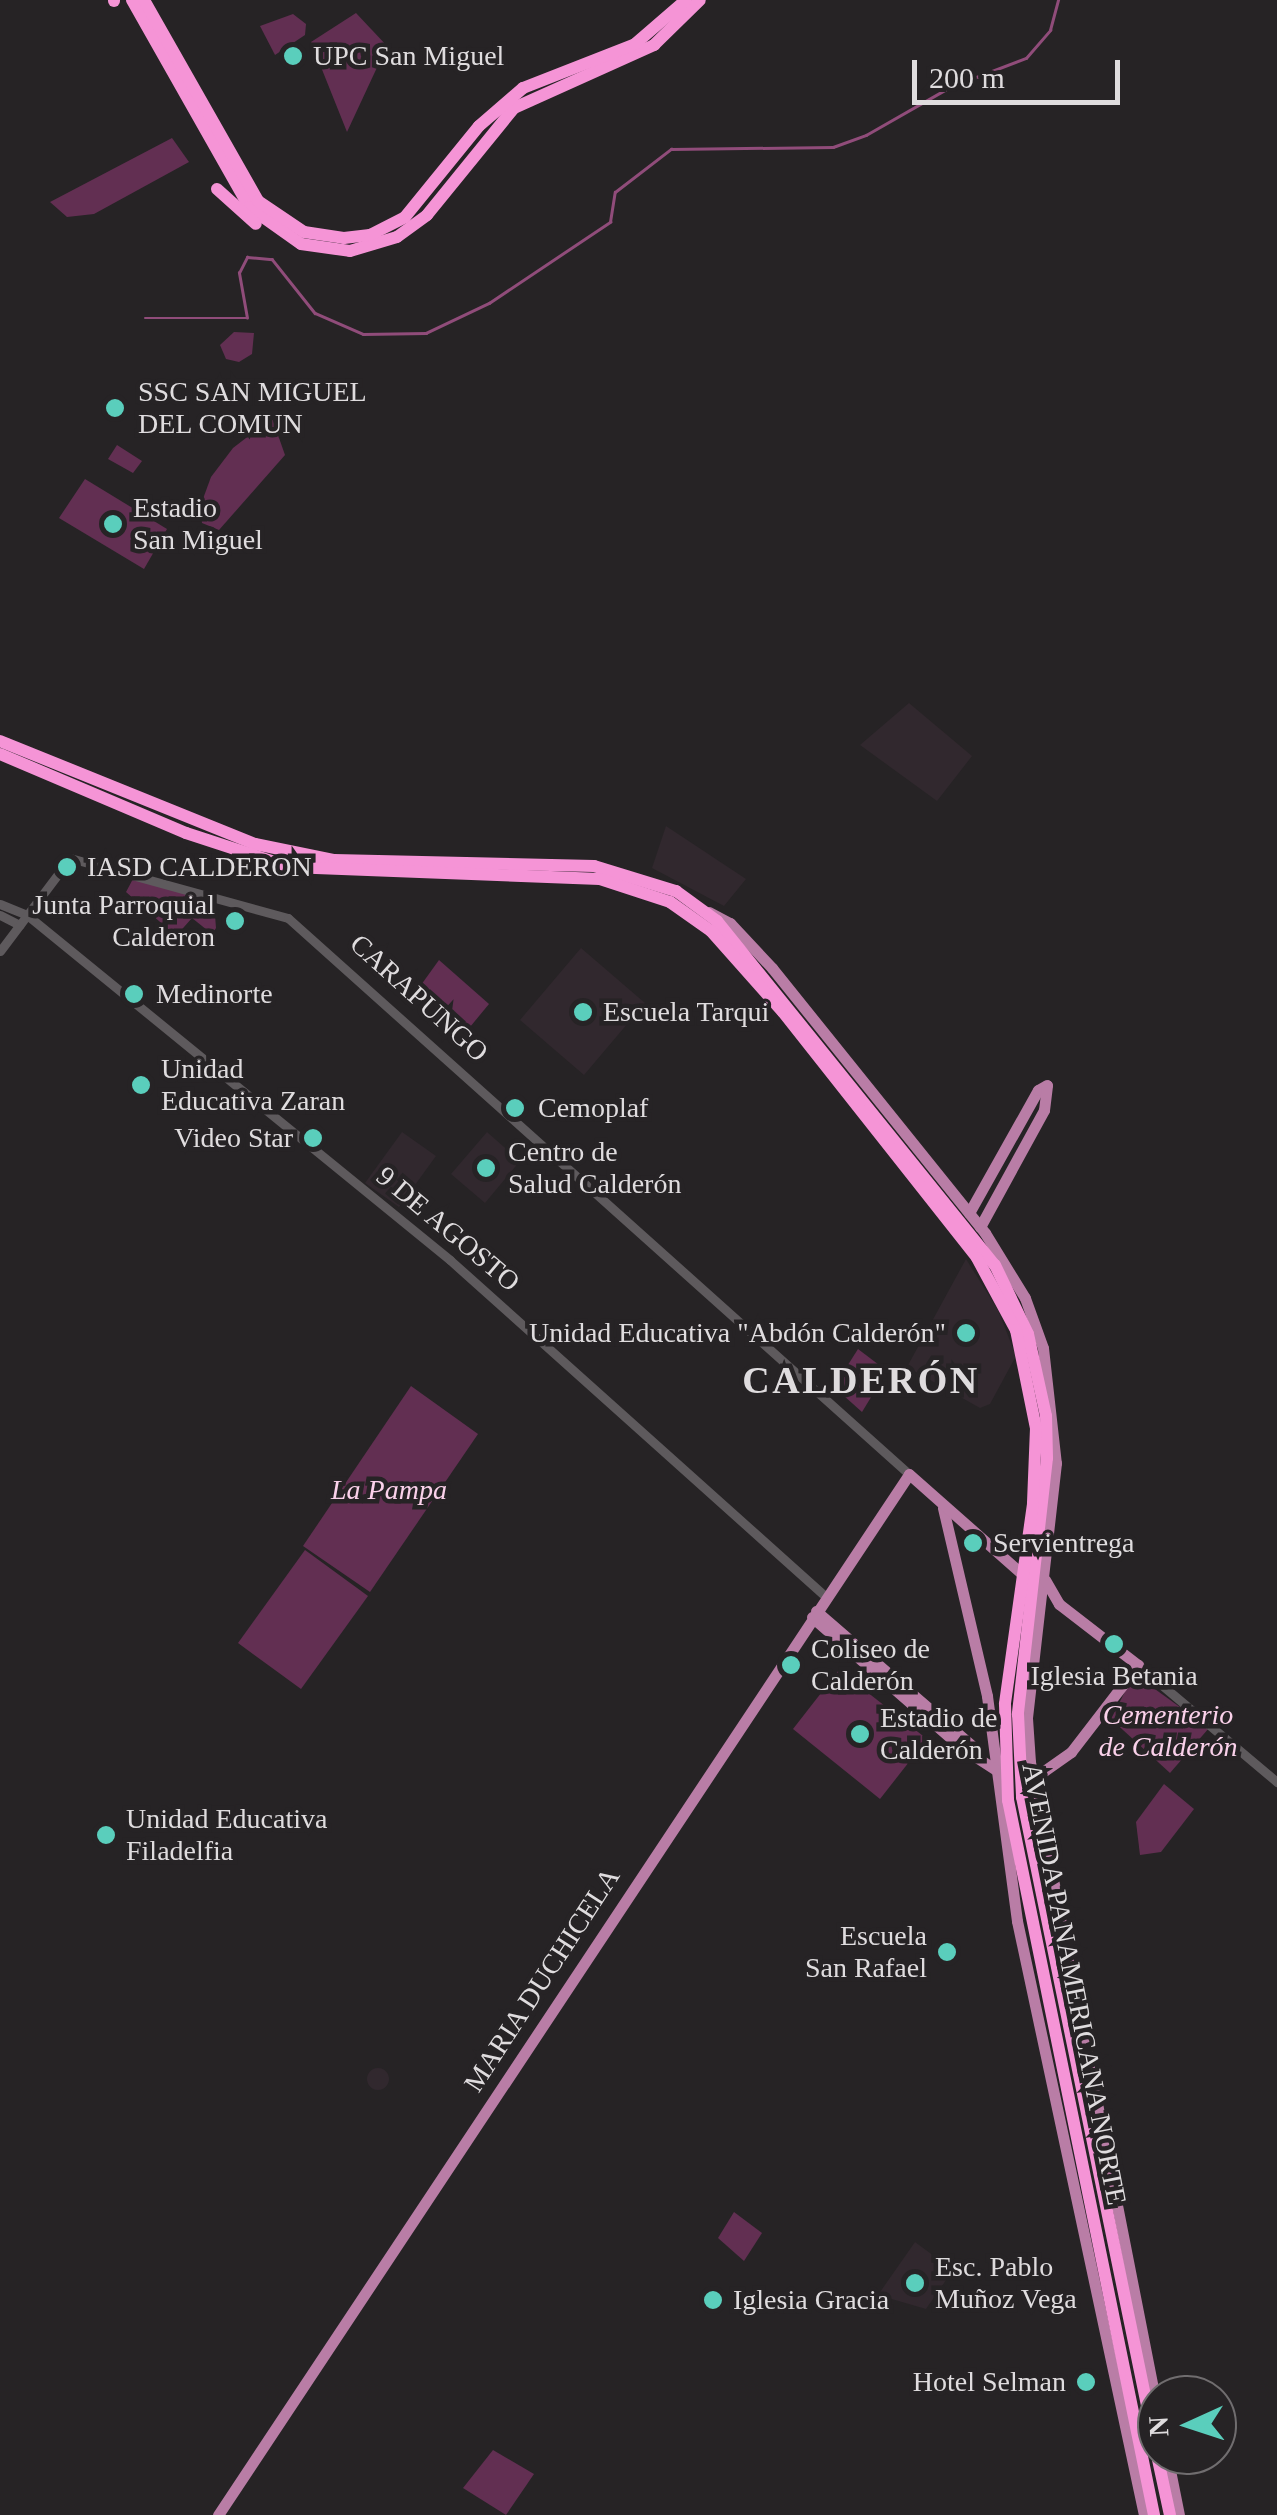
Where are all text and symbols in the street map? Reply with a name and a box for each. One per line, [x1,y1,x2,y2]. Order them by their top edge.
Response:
place label: UPC San Miguel [313,39,504,73]
scale bar [917,40,1124,102]
marker: UPC San Miguel [282,45,304,67]
text: 200 m [929,61,1005,94]
place label: SSC SAN MIGUEL DEL COMUN [138,375,367,441]
marker: SSC SAN MIGUEL DEL COMUN [102,395,128,421]
place label: Estadio San Miguel [133,491,263,557]
marker: Estadio San Miguel [102,513,124,535]
place label: IASD CALDERON [87,850,312,884]
marker: IASD CALDERON [56,856,78,878]
place label: Junta Parroquial Calderon [32,888,215,954]
marker: Junta Parroquial Calderon [224,910,246,932]
street label: CARAPUNGO [343,927,495,1069]
place label: Medinorte [156,977,273,1011]
marker: Medinorte [121,981,147,1007]
place label: Escuela Tarqui [603,995,770,1029]
marker: Escuela Tarqui [572,1001,594,1023]
place label: Unidad Educativa Zaran [161,1052,345,1118]
marker: Unidad Educativa Zaran [130,1074,152,1096]
place label: Cemoplaf [538,1091,648,1125]
marker: Cemoplaf [502,1095,528,1121]
place label: Video Star [174,1121,293,1155]
marker: Video Star [302,1127,324,1149]
place label: Centro de Salud Calderón [508,1135,681,1201]
marker: Centro de Salud Calderón [473,1155,499,1181]
street label: 9 DE AGOSTO [369,1159,527,1299]
place label: Unidad Educativa "Abdón Calderón" [529,1316,946,1350]
marker: Unidad Educativa "Abdón Calderón" [955,1322,977,1344]
district label: CALDERÓN [742,1358,980,1404]
park label: La Pampa [331,1473,447,1507]
place label: Servientrega [993,1526,1134,1560]
marker: Servientrega [962,1532,984,1554]
place label: Coliseo de Calderón [811,1632,930,1698]
marker: Iglesia Betania [1103,1633,1125,1655]
marker: Coliseo de Calderón [780,1654,802,1676]
place label: Iglesia Betania [1030,1659,1198,1693]
park label: Cementerio de Calderón [1098,1698,1238,1764]
place label: Estadio de Calderón [880,1701,997,1767]
marker: Estadio de Calderón [849,1723,871,1745]
street label: AVENIDA PANAMERICANA NORTE [1014,1759,1134,2209]
place label: Unidad Educativa Filadelfia [126,1802,327,1868]
marker: Unidad Educativa Filadelfia [95,1824,117,1846]
street label: MARIA DUCHICELA [457,1861,627,2099]
place label: Escuela San Rafael [805,1919,927,1985]
marker: Escuela San Rafael [936,1941,958,1963]
place label: Esc. Pablo Muñoz Vega [935,2250,1077,2316]
marker: Esc. Pablo Muñoz Vega [904,2272,926,2294]
place label: Iglesia Gracia [733,2283,889,2317]
marker: Iglesia Gracia [702,2289,724,2311]
place label: Hotel Selman [913,2365,1066,2399]
marker: Hotel Selman [1075,2371,1097,2393]
north arrow [1137,2375,1237,2475]
text: N [1143,2416,1175,2437]

